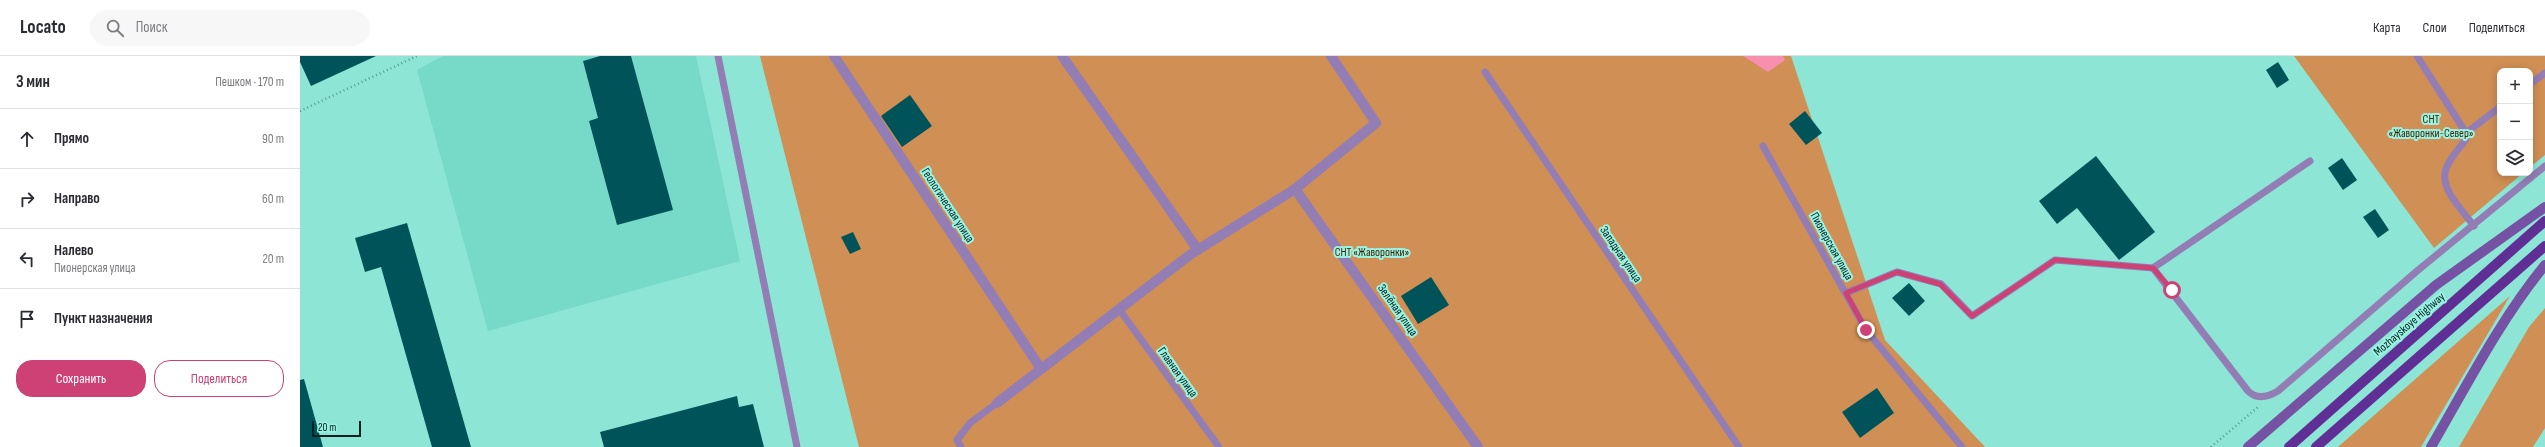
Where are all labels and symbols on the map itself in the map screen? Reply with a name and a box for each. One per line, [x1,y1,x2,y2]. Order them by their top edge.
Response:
park label: СНТ «Жаворонки-Север» [2388,112,2474,141]
street label: Геологическая улица [918,165,977,246]
street label: Пионерская улица [1807,210,1857,283]
street label: Западная улица [1596,223,1645,286]
park label: СНТ «Жаворонки» [1335,245,1410,260]
street label: Зелёная улица [1374,281,1421,339]
route start [2163,281,2181,299]
street label: Mozhayskoye Highway [2371,289,2448,359]
route end [1857,321,1875,339]
street label: Главная улица [1154,344,1201,401]
scale bar [312,419,361,438]

